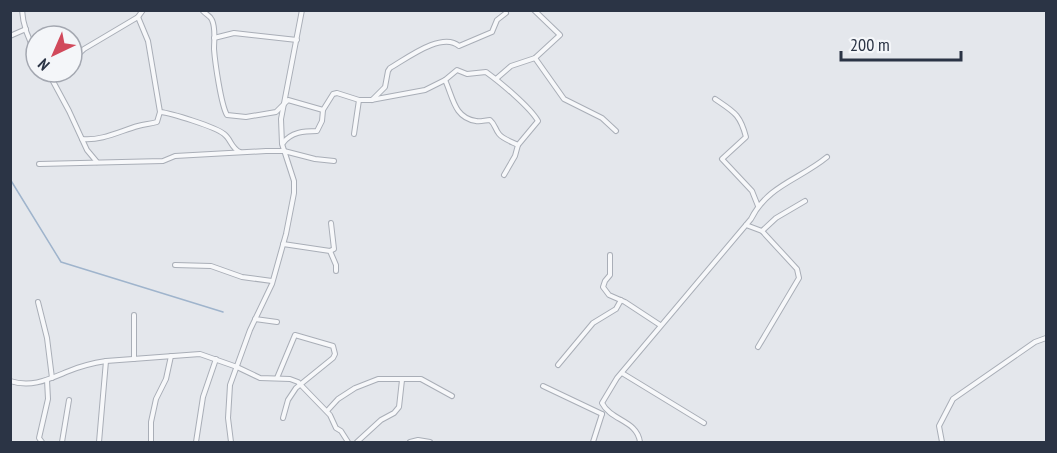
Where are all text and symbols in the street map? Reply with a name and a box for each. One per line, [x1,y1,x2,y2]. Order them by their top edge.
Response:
north arrow [24,24,84,84]
scale bar [841,24,961,62]
text: 200 m [850,33,890,56]
text: N [34,55,54,75]

